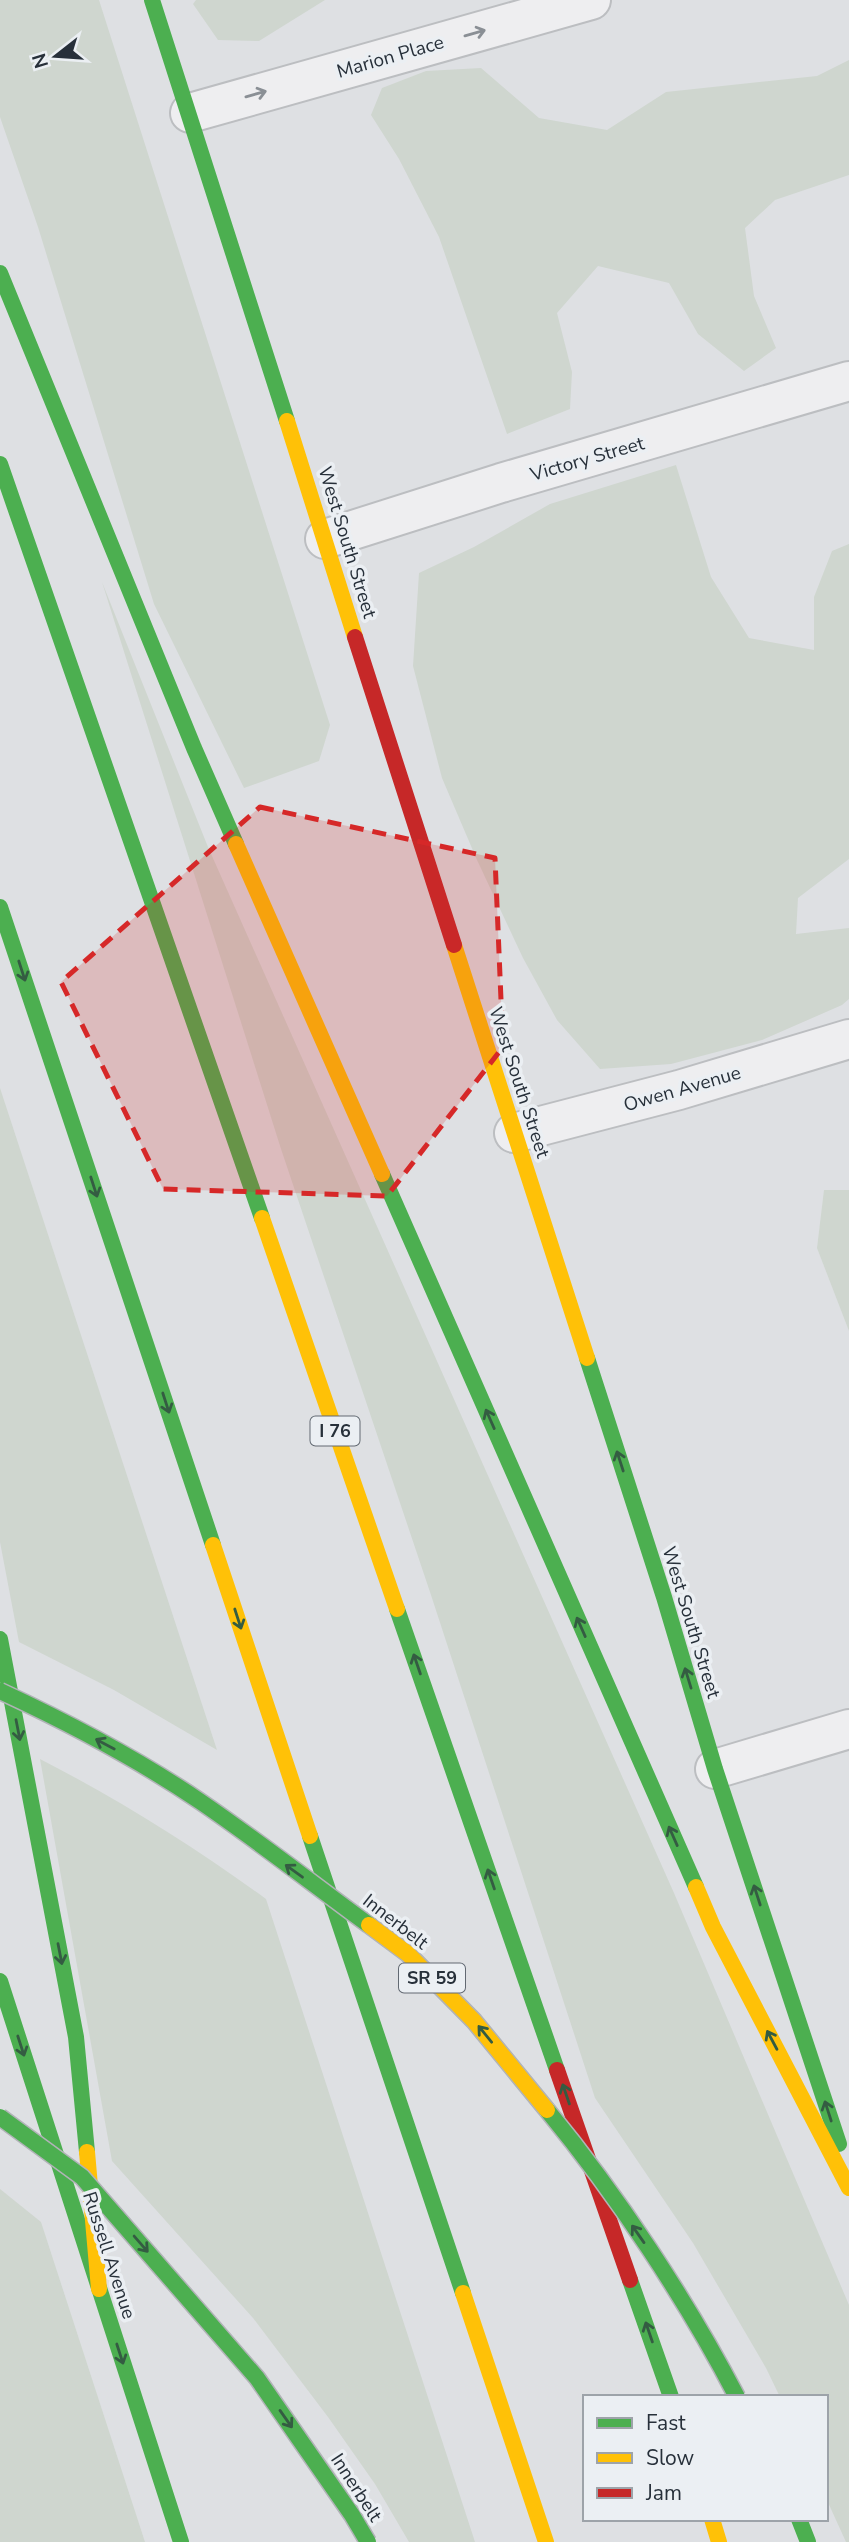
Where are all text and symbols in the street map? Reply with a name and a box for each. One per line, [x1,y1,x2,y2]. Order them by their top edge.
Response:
north arrow [21,21,91,91]
one-way arrow [464,25,486,38]
street label: Marion Place [334,29,447,85]
text: N [26,50,55,71]
one-way arrow [245,87,267,100]
street label: Victory Street [526,430,648,488]
street label: West South Street [312,463,383,622]
one-way arrow [17,960,29,982]
street label: West South Street [482,1003,556,1162]
street label: Owen Avenue [621,1060,744,1118]
one-way arrow [88,1176,101,1198]
one-way arrow [161,1391,173,1413]
one-way arrow [483,1409,496,1430]
road number: I 76 [310,1416,360,1446]
one-way arrow [612,1451,625,1473]
street label: West South Street [656,1543,727,1702]
one-way arrow [233,1607,245,1629]
one-way arrow [574,1617,587,1639]
one-way arrow [410,1654,422,1676]
one-way arrow [681,1667,694,1689]
one-way arrow [11,1718,25,1741]
one-way arrow [95,1737,116,1751]
one-way arrow [666,1825,679,1847]
one-way arrow [285,1863,304,1878]
one-way arrow [484,1869,496,1891]
one-way arrow [750,1884,763,1906]
street label: Innerbelt [357,1888,434,1956]
one-way arrow [54,1942,68,1965]
road number: SR 59 [399,1964,465,1992]
one-way arrow [477,2025,493,2043]
one-way arrow [765,2030,779,2051]
one-way arrow [15,2035,28,2057]
one-way arrow [559,2084,571,2106]
one-way arrow [821,2101,833,2123]
street label: Russell Avenue [76,2188,142,2322]
one-way arrow [631,2225,645,2244]
one-way arrow [133,2235,149,2253]
one-way arrow [642,2322,654,2344]
one-way arrow [115,2342,127,2364]
legend [583,2395,828,2521]
one-way arrow [279,2409,293,2428]
text: Fast [646,2409,686,2437]
text: Slow [646,2444,695,2472]
street label: Innerbelt [324,2448,388,2527]
text: Jam [645,2479,682,2507]

